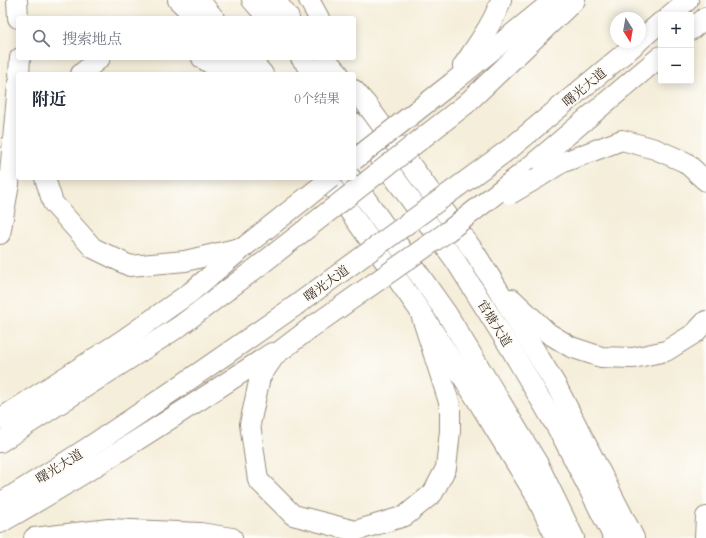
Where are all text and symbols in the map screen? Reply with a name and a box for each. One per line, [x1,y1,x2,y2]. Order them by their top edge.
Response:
north arrow [610,12,646,48]
map controls [658,12,694,84]
button: + [658,12,694,48]
search box [16,16,356,60]
icon: search [30,27,52,49]
text: 搜索地点 [62,29,122,49]
button: − [658,48,694,84]
street label: 曙光大道 [559,64,610,111]
text: 附近 [32,88,66,111]
text: 0个结果 [294,90,340,108]
street label: 曙光大道 [300,261,353,306]
street label: 官塘大道 [473,297,516,350]
street label: 曙光大道 [33,445,86,488]

